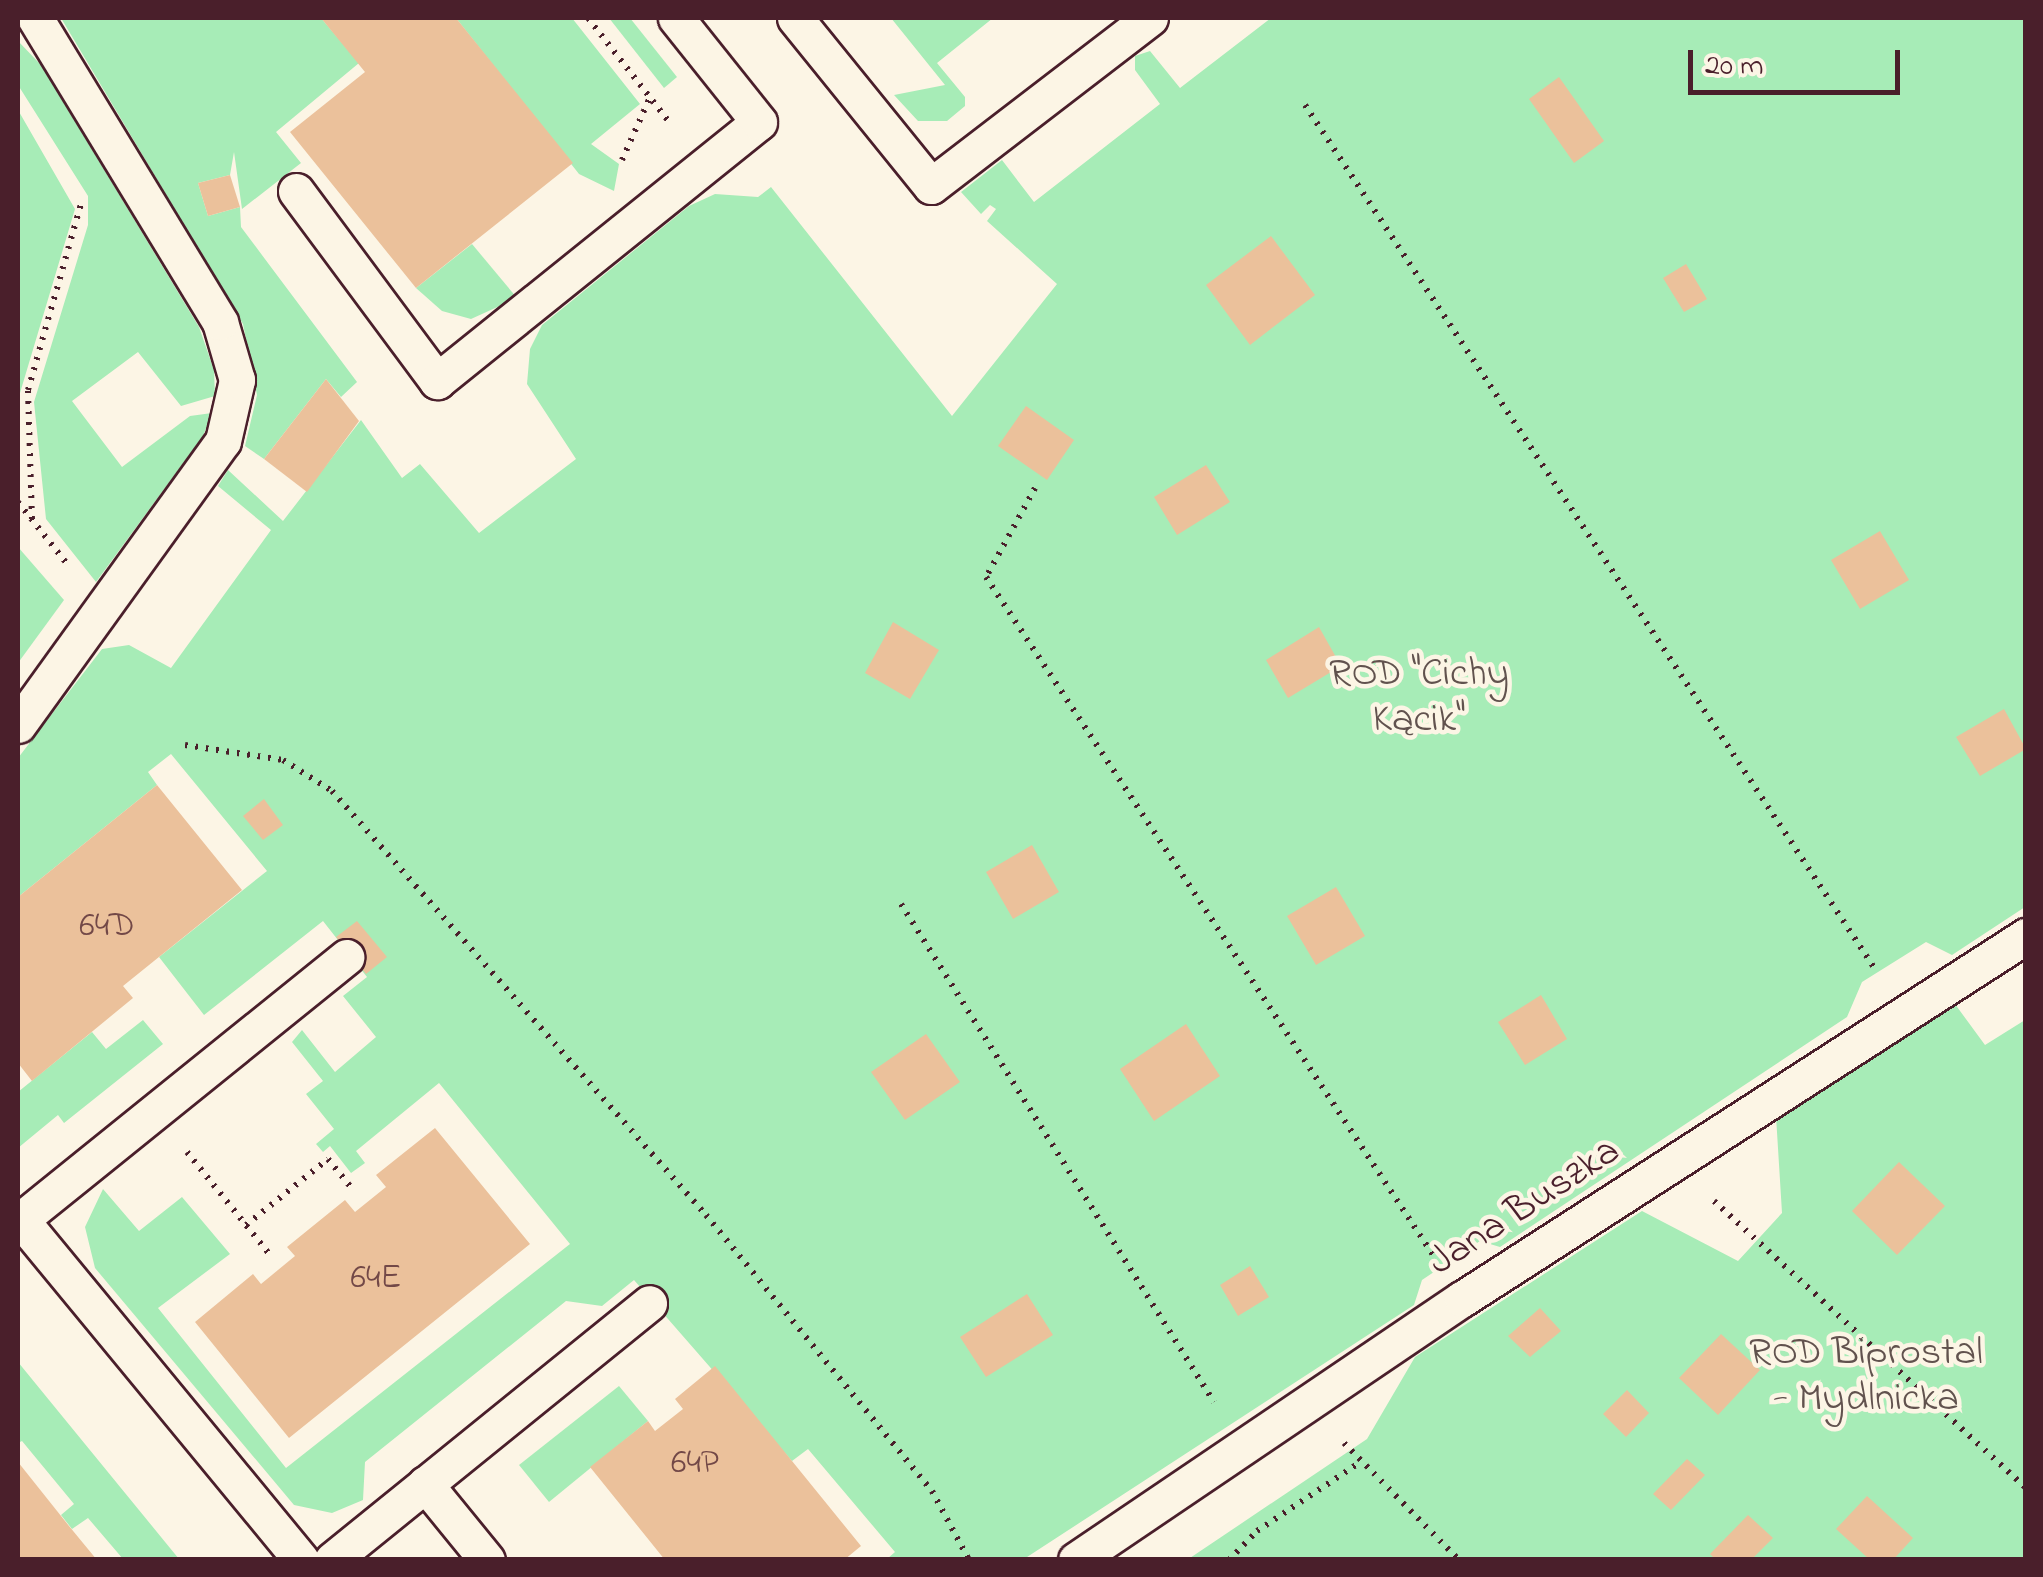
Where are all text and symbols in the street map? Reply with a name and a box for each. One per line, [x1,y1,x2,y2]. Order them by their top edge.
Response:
scale bar [1693,30,1906,92]
text: 20 m [1705,45,1764,89]
park label: ROD "Cichy Kącik" [1329,651,1509,745]
house number: 64D [79,906,135,948]
street label: Jana Buszka [1420,1128,1630,1288]
house number: 64E [350,1258,402,1300]
park label: ROD Biprostal - Mydlnicka [1749,1330,1983,1424]
house number: 64P [671,1443,719,1485]

